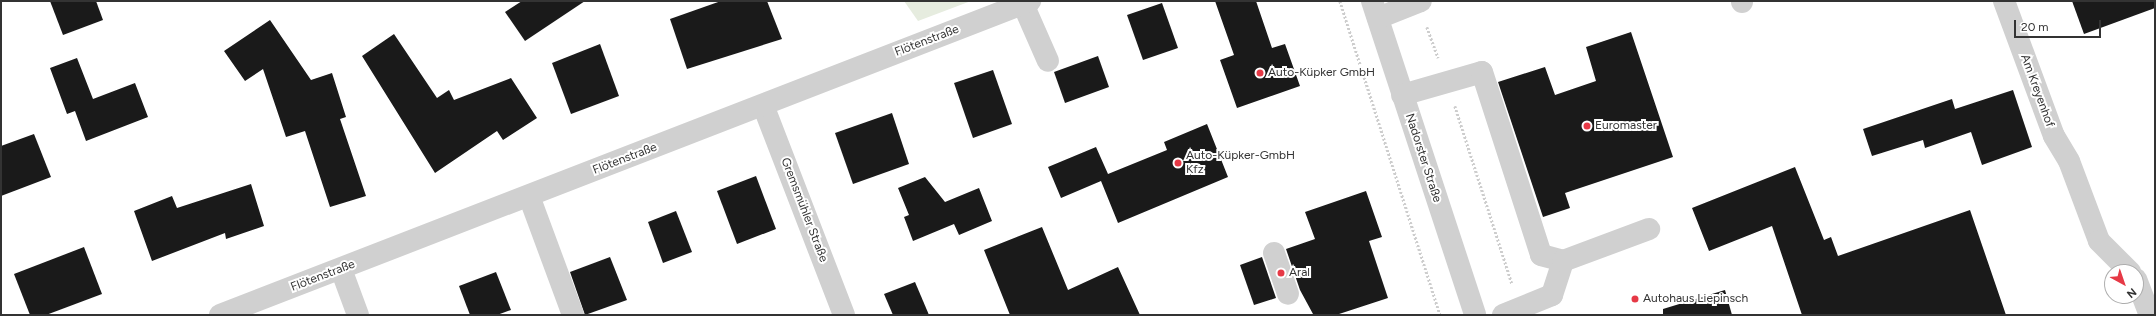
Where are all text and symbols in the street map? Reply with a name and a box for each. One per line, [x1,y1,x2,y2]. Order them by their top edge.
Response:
scale bar [2016,12,2103,38]
text: 20 m [2021,20,2049,34]
street label: Flötenstraße [893,22,961,60]
street label: Am Kreyenhof [2017,53,2057,129]
place label: Auto-Küpker GmbH [1268,66,1375,80]
marker: Auto-Küpker GmbH [1255,68,1265,78]
street label: Nadorster Straße [1402,112,1444,204]
place label: Euromaster [1595,119,1657,133]
marker: Euromaster [1582,121,1592,131]
street label: Flötenstraße [591,140,659,178]
place label: Auto-Küpker-GmbH Kfz [1186,149,1295,177]
street label: Gremsmühler Straße [777,156,831,264]
marker: Auto-Küpker-GmbH Kfz [1173,158,1183,168]
street label: Flötenstraße [289,257,357,295]
north arrow [2104,264,2144,304]
place label: Aral [1289,266,1310,280]
marker: Aral [1276,268,1286,278]
text: N [2124,285,2139,301]
place label: Autohaus Liepinsch [1643,292,1748,306]
marker: Autohaus Liepinsch [1630,294,1640,304]

